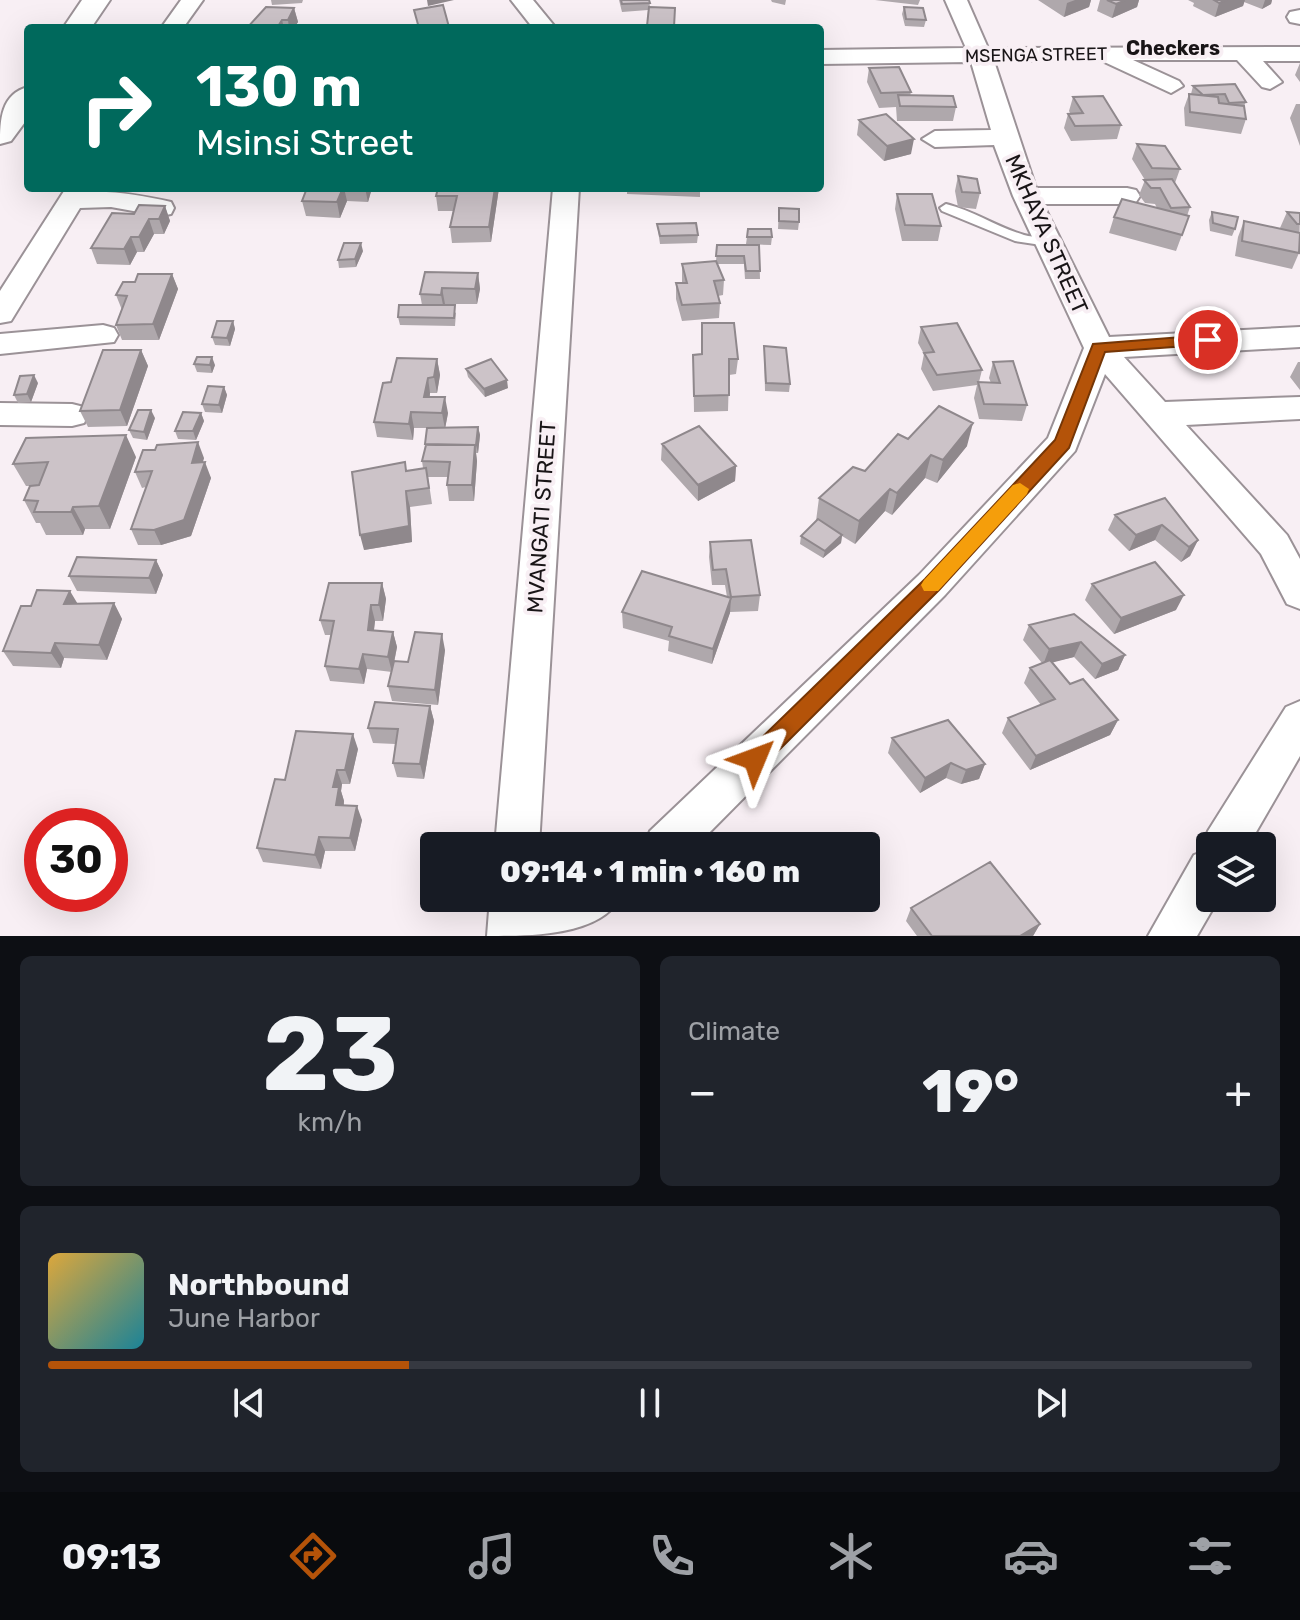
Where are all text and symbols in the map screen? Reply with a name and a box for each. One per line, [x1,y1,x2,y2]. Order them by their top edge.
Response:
district label: Checkers [1126,36,1220,60]
street label: MSENGA STREET [965,43,1107,67]
text: 130 m [196,54,362,120]
icon: right [64,56,168,160]
text: Msinsi Street [196,121,413,164]
street label: MKHAYA STREET [999,150,1094,318]
pin [1174,306,1242,374]
icon: arrive [1186,318,1230,362]
street label: MVANGATI STREET [521,420,562,614]
position arrow [713,717,797,801]
speed limit sign: 30 [24,808,128,912]
map controls [1196,832,1276,912]
button: layers [1196,832,1276,912]
text: 09:14 · 1 min · 160 m [500,854,800,890]
text: 23 [262,993,398,1116]
text: Climate [688,1016,780,1047]
text: 19° [922,1056,1019,1127]
text: − [688,1066,717,1118]
text: + [1225,1066,1252,1118]
text: km/h [298,1107,362,1138]
text: Northbound [168,1267,350,1303]
text: June Harbor [168,1303,320,1334]
icon: previous [227,1381,271,1425]
icon: pause [628,1381,672,1425]
icon: next [1029,1381,1073,1425]
icon: directions [285,1528,341,1584]
icon: music [464,1528,520,1584]
icon: phone [644,1528,700,1584]
icon: climate [823,1528,879,1584]
icon: car [1003,1528,1059,1584]
icon: filters [1182,1528,1238,1584]
text: 09:13 [62,1535,161,1578]

